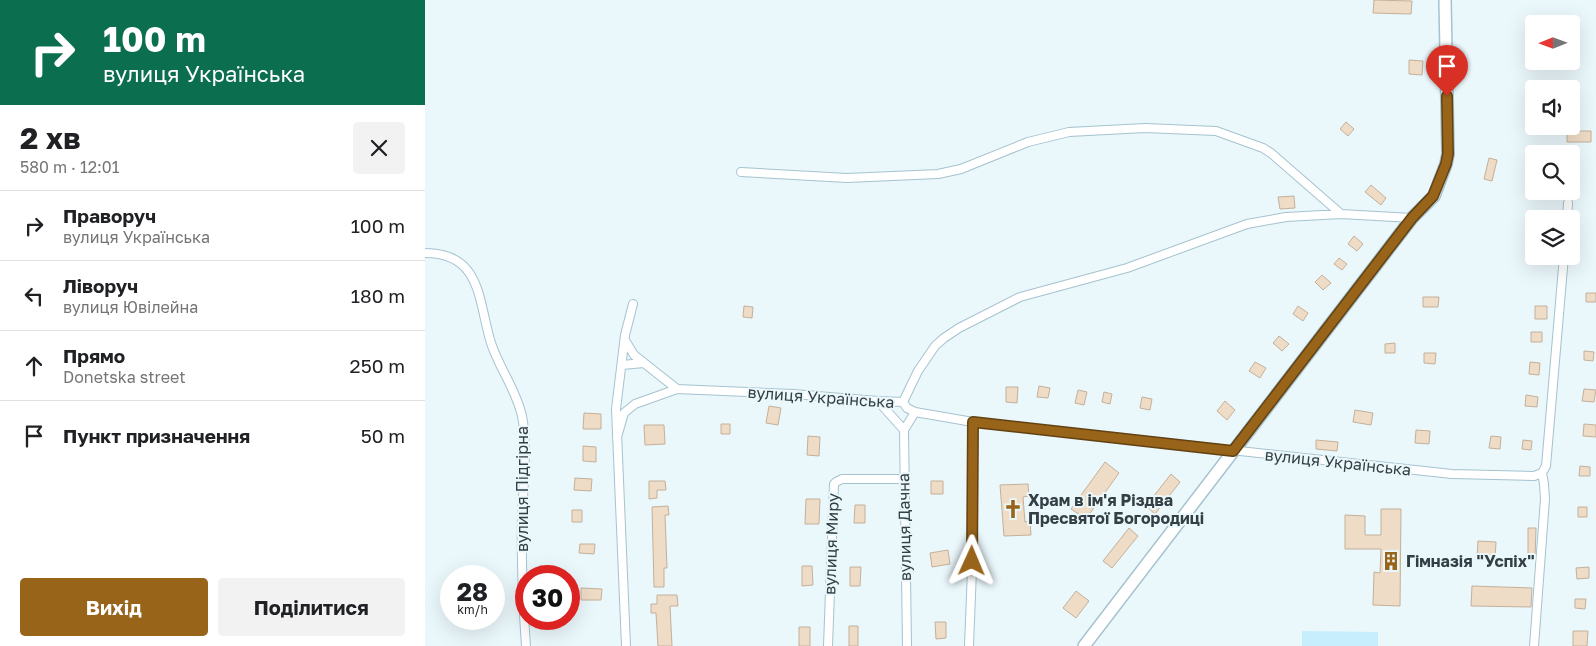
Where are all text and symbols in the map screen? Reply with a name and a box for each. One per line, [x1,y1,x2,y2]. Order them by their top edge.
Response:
north arrow [1525,15,1580,70]
map controls [1525,15,1580,265]
text: 100 m [103,18,206,60]
icon: right [20,20,85,85]
pin [1426,45,1468,96]
icon: arrive [1433,52,1461,80]
text: вулиця Українська [103,60,305,87]
button: sound [1525,80,1580,135]
text: 2 хв [20,120,81,156]
button: close [353,122,405,174]
button: search [1525,145,1580,200]
text: 580 m · 12:01 [20,157,119,177]
text: Праворуч [63,204,156,227]
button: layers [1525,210,1580,265]
icon: right [20,212,48,240]
text: 100 m [351,214,405,237]
text: вулиця Українська [63,227,210,247]
text: Ліворуч [63,274,138,297]
icon: left [20,282,48,310]
text: 180 m [351,284,405,307]
text: вулиця Ювілейна [63,297,198,317]
text: Прямо [63,344,125,367]
icon: ahead [20,352,48,380]
text: 250 m [350,354,405,377]
text: Donetska street [63,367,186,387]
street label: вулиця Українська [747,382,895,412]
icon: arrive [20,422,48,450]
text: Пункт призначення [63,424,250,447]
text: 50 m [361,424,405,447]
street label: вулиця Підгірна [512,426,532,552]
street label: вулиця Українська [1264,444,1412,480]
street label: вулиця Дачна [893,473,915,581]
place label: Храм в ім'я Різдва Пресвятої Богородиці [1028,490,1204,528]
street label: вулиця Миру [819,493,843,595]
church icon: Храм в ім'я Різдва Пресвятої Богородиці [1002,498,1024,520]
position arrow [945,534,997,586]
building icon: Гімназія "Успіх" [1380,550,1402,572]
place label: Гімназія "Успіх" [1406,551,1535,571]
speed limit sign: 30 [515,565,580,630]
text: 28 [457,576,488,607]
button: Вихід [20,578,208,636]
button: Поділитися [218,578,405,636]
text: km/h [457,602,488,617]

